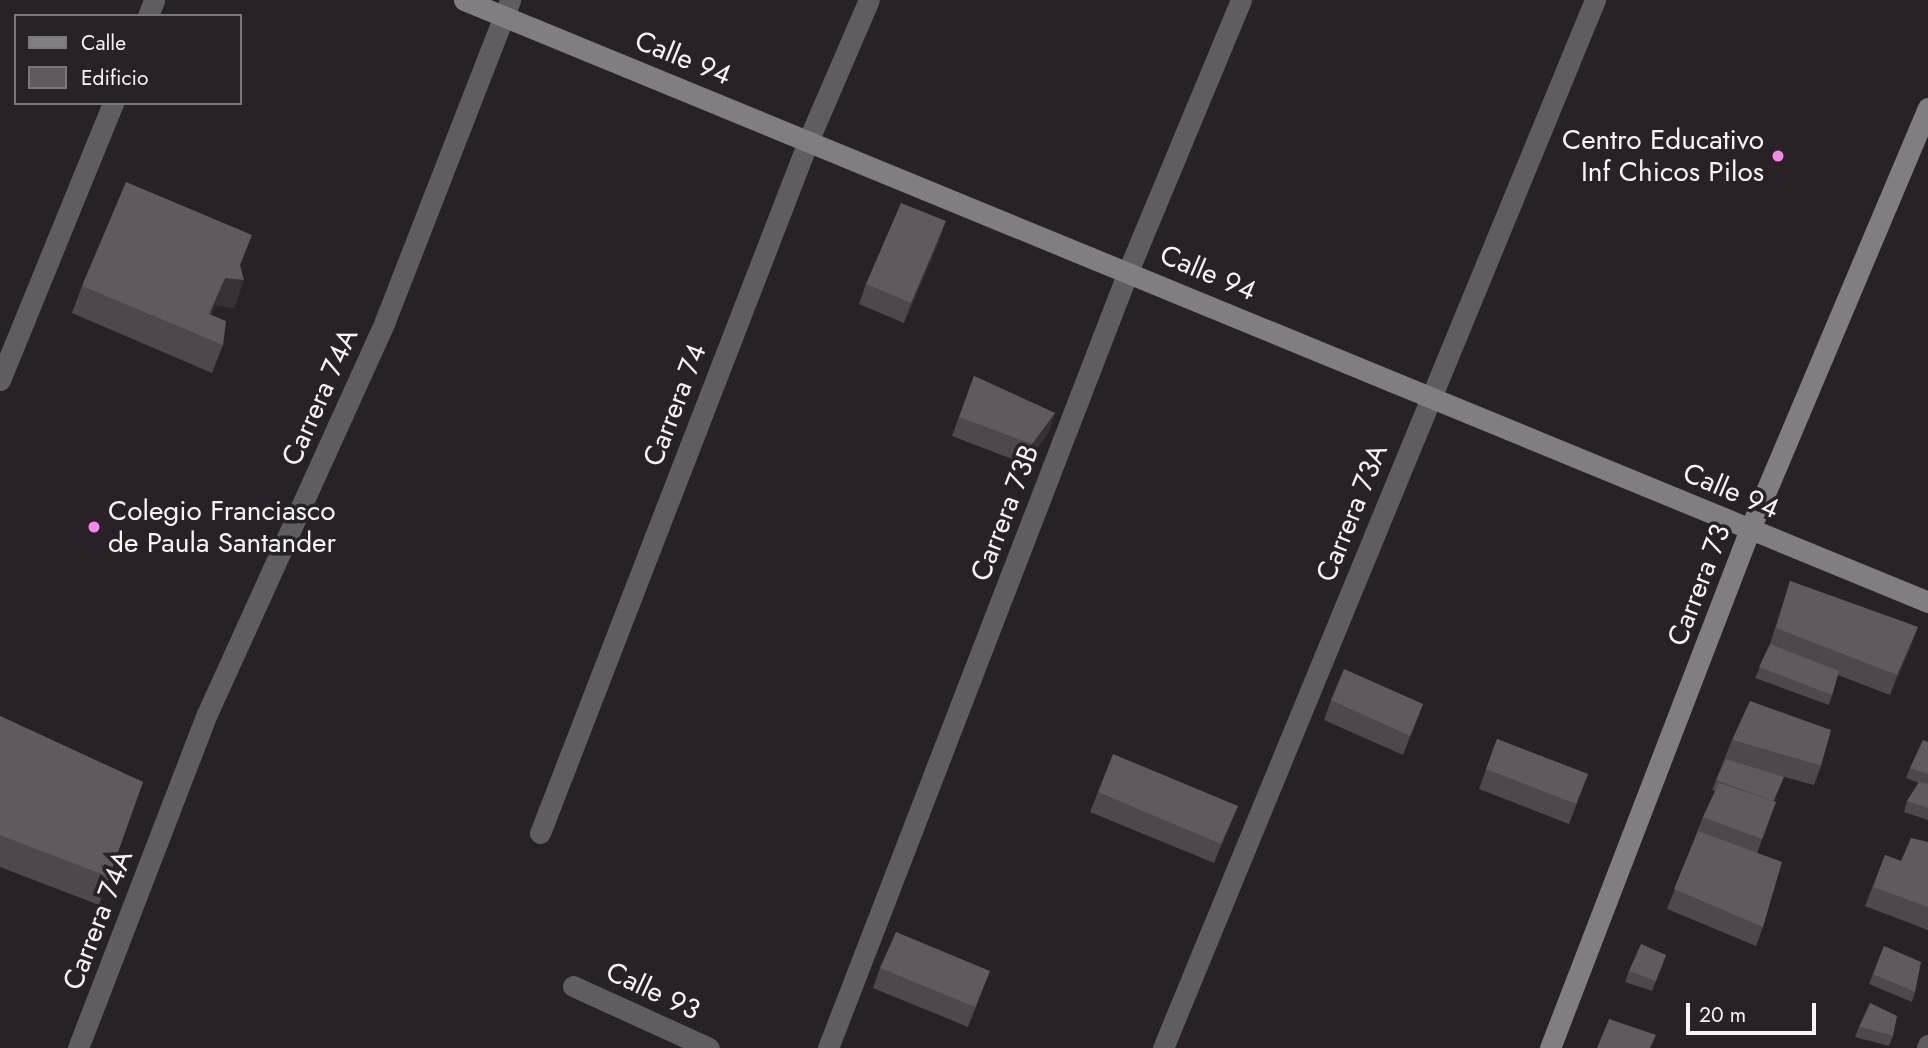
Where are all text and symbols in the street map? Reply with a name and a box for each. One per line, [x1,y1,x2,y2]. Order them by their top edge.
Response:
legend [14,14,242,105]
street label: Calle 94 [630,24,736,92]
text: Calle [81,28,126,58]
text: Edificio [81,63,148,93]
place label: Centro Educativo Inf Chicos Pilos [1562,123,1764,189]
marker: Centro Educativo Inf Chicos Pilos [1770,148,1786,164]
street label: Calle 94 [1155,238,1261,308]
street label: Carrera 74A [275,323,365,471]
street label: Carrera 74 [636,339,714,471]
street label: Carrera 73A [1309,439,1395,587]
street label: Carrera 73B [964,440,1046,586]
street label: Calle 94 [1678,456,1784,526]
place label: Colegio Franciasco de Paula Santander [108,494,336,560]
marker: Colegio Franciasco de Paula Santander [86,519,102,535]
street label: Carrera 73 [1661,520,1737,650]
street label: Carrera 74A [56,845,140,995]
street label: Calle 93 [601,955,705,1027]
scale bar [1690,988,1820,1032]
text: 20 m [1699,1000,1746,1030]

